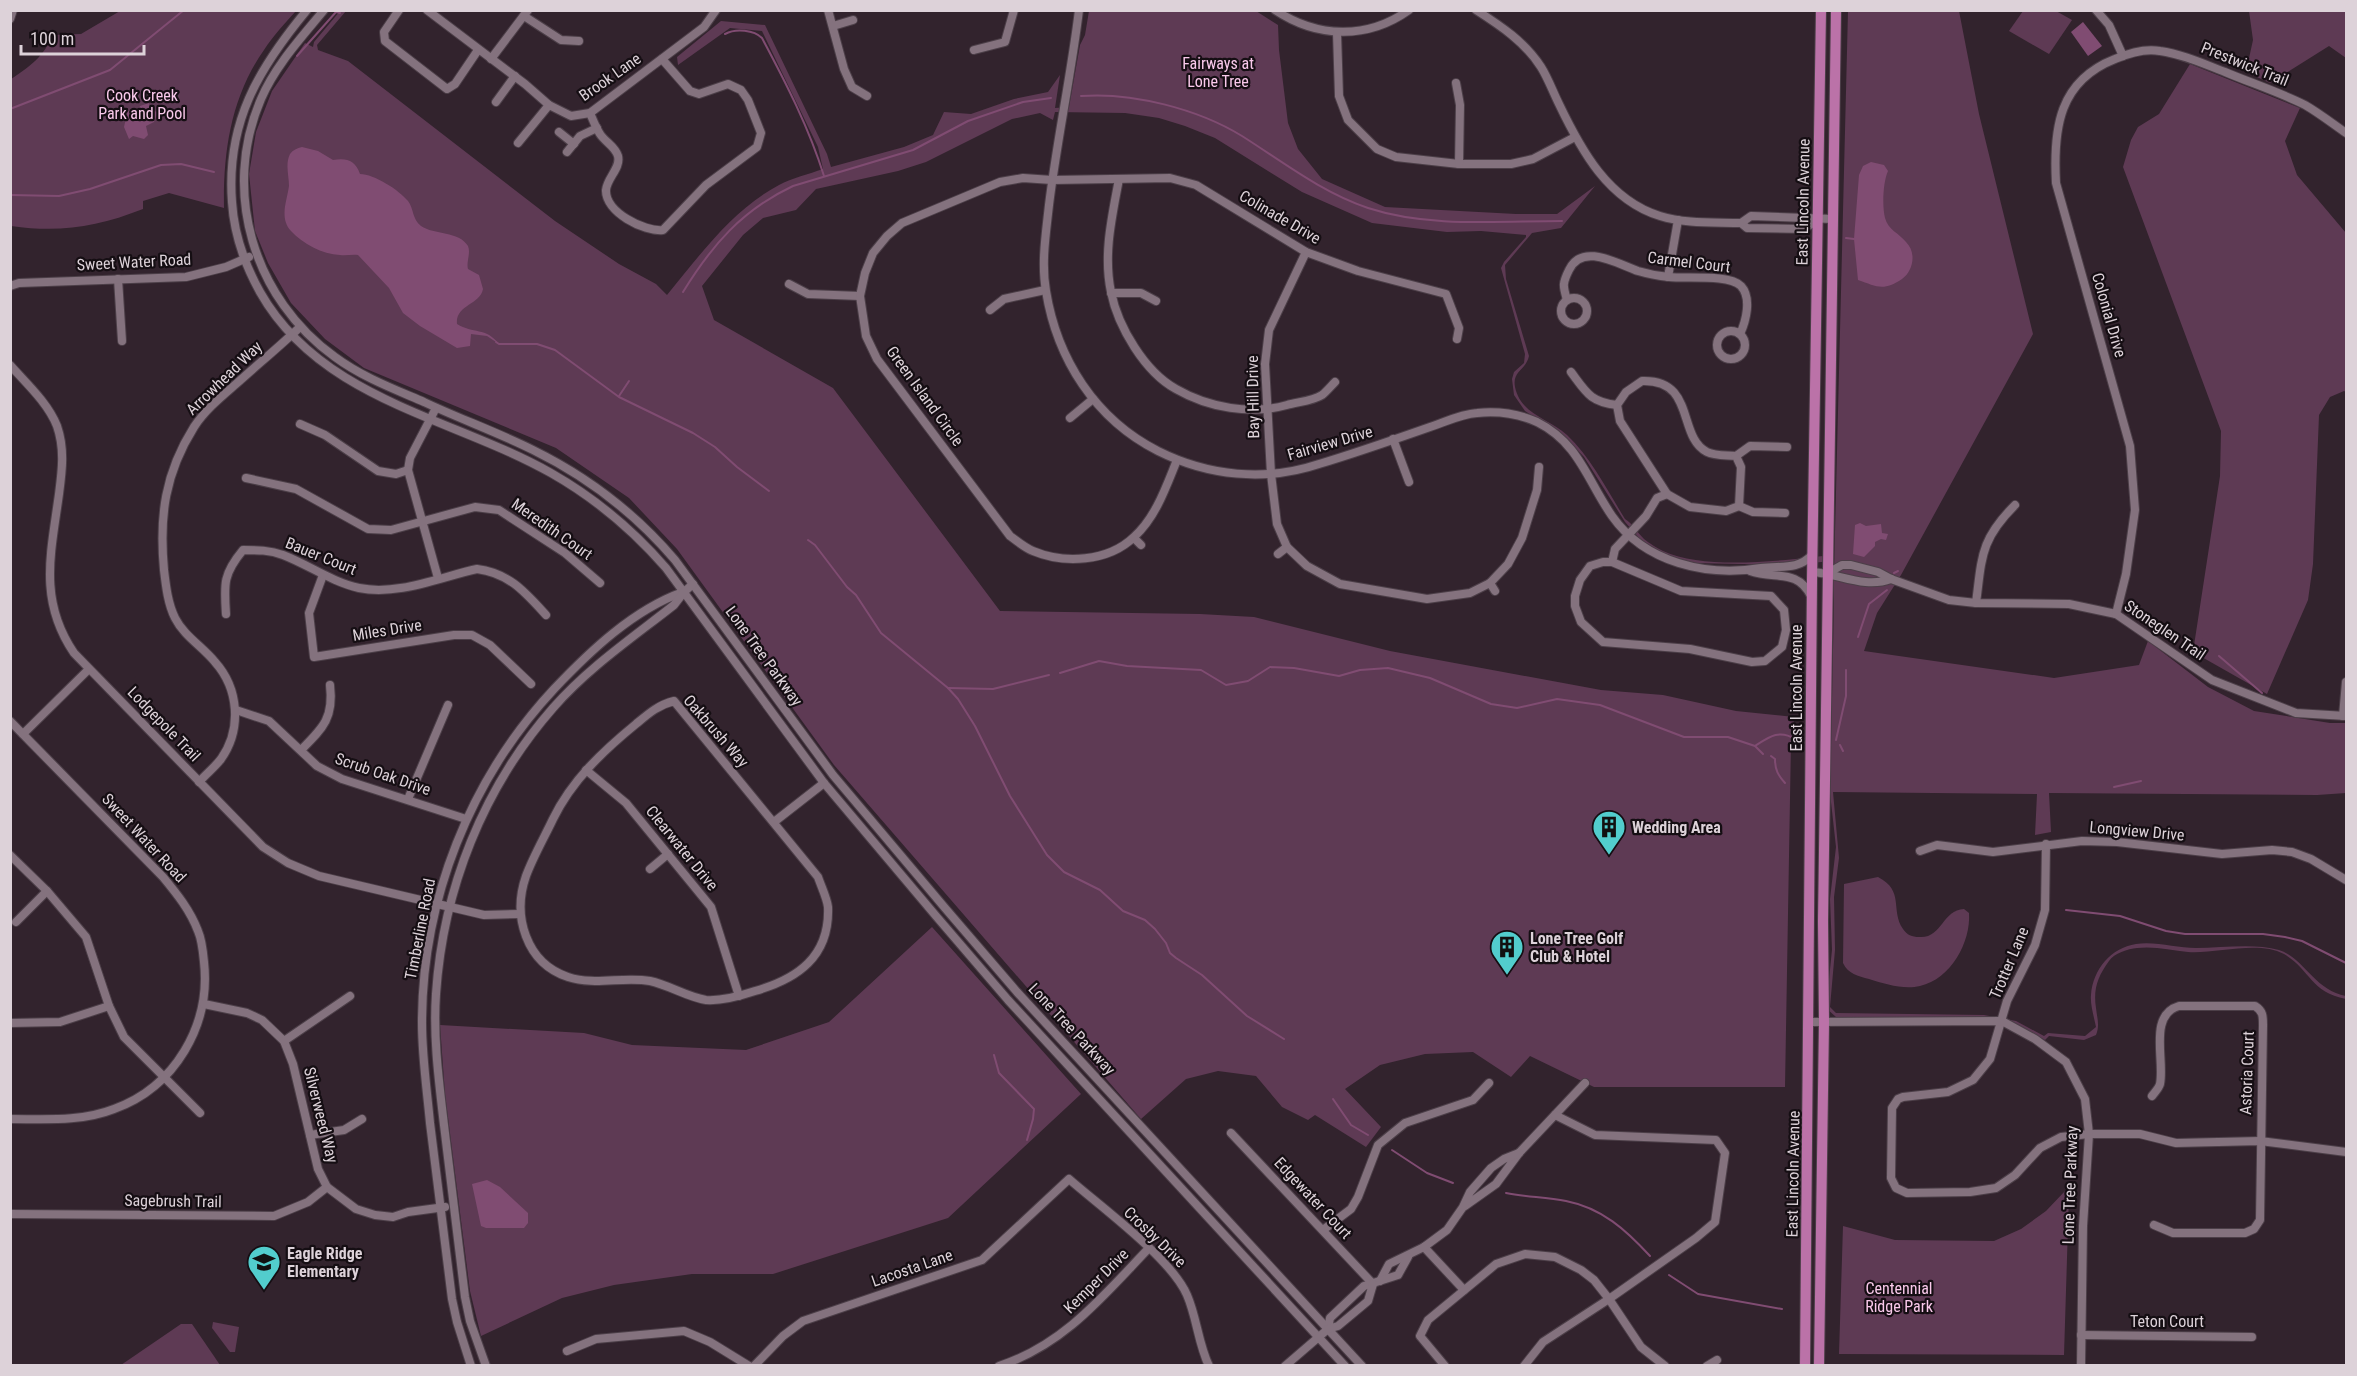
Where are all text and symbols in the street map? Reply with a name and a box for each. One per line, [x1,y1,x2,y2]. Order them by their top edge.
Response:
scale bar [21,18,144,56]
text: 100 m [30,28,74,49]
street label: Prestwick Trail [2199,38,2291,90]
street label: Brook Lane [576,49,644,105]
park label: Fairways at Lone Tree [1182,54,1254,91]
park label: Cook Creek Park and Pool [98,86,186,123]
street label: East Lincoln Avenue [1792,138,1814,266]
street label: Colinade Drive [1236,186,1324,248]
street label: Carmel Court [1646,247,1732,277]
street label: Sweet Water Road [76,250,192,274]
street label: Colonial Drive [2088,270,2130,360]
street label: Arrowhead Way [182,337,266,419]
street label: Green Island Circle [882,342,968,450]
street label: Bay Hill Drive [1243,355,1263,439]
street label: Fairview Drive [1285,422,1375,464]
street label: Meredith Court [508,494,596,564]
street label: Bauer Court [283,533,360,579]
street label: Stoneglen Trail [2121,596,2209,664]
street label: Lone Tree Parkway [721,602,807,710]
street label: Miles Drive [351,615,423,645]
street label: East Lincoln Avenue [1787,625,1806,751]
street label: Lodgepole Trail [124,683,204,765]
street label: Oakbrush Way [679,691,753,771]
street label: Scrub Oak Drive [333,749,433,799]
street label: Sweet Water Road [98,790,190,886]
street label: Clearwater Drive [642,802,722,894]
building icon: Wedding Area [1591,809,1627,856]
street label: Longview Drive [2089,817,2185,845]
place label: Wedding Area [1632,818,1721,837]
street label: Timberline Road [401,877,439,981]
street label: Trotter Lane [1985,924,2033,1002]
building icon: Lone Tree Golf Club & Hotel [1489,929,1525,976]
place label: Lone Tree Golf Club & Hotel [1530,929,1624,966]
street label: Lone Tree Parkway [1025,979,1120,1079]
street label: Astoria Court [2236,1031,2258,1115]
street label: Silverweed Way [300,1065,342,1165]
street label: East Lincoln Avenue [1782,1110,1804,1238]
street label: Lone Tree Parkway [2058,1125,2082,1245]
street label: Edgewater Court [1270,1153,1356,1243]
street label: Sagebrush Trail [124,1191,222,1211]
street label: Crosby Drive [1120,1203,1190,1271]
school or university icon: Eagle Ridge Elementary [246,1244,282,1291]
place label: Eagle Ridge Elementary [287,1244,363,1281]
street label: Lacosta Lane [869,1245,955,1291]
street label: Kemper Drive [1060,1245,1132,1317]
park label: Centennial Ridge Park [1865,1279,1934,1316]
street label: Teton Court [2130,1312,2204,1331]

